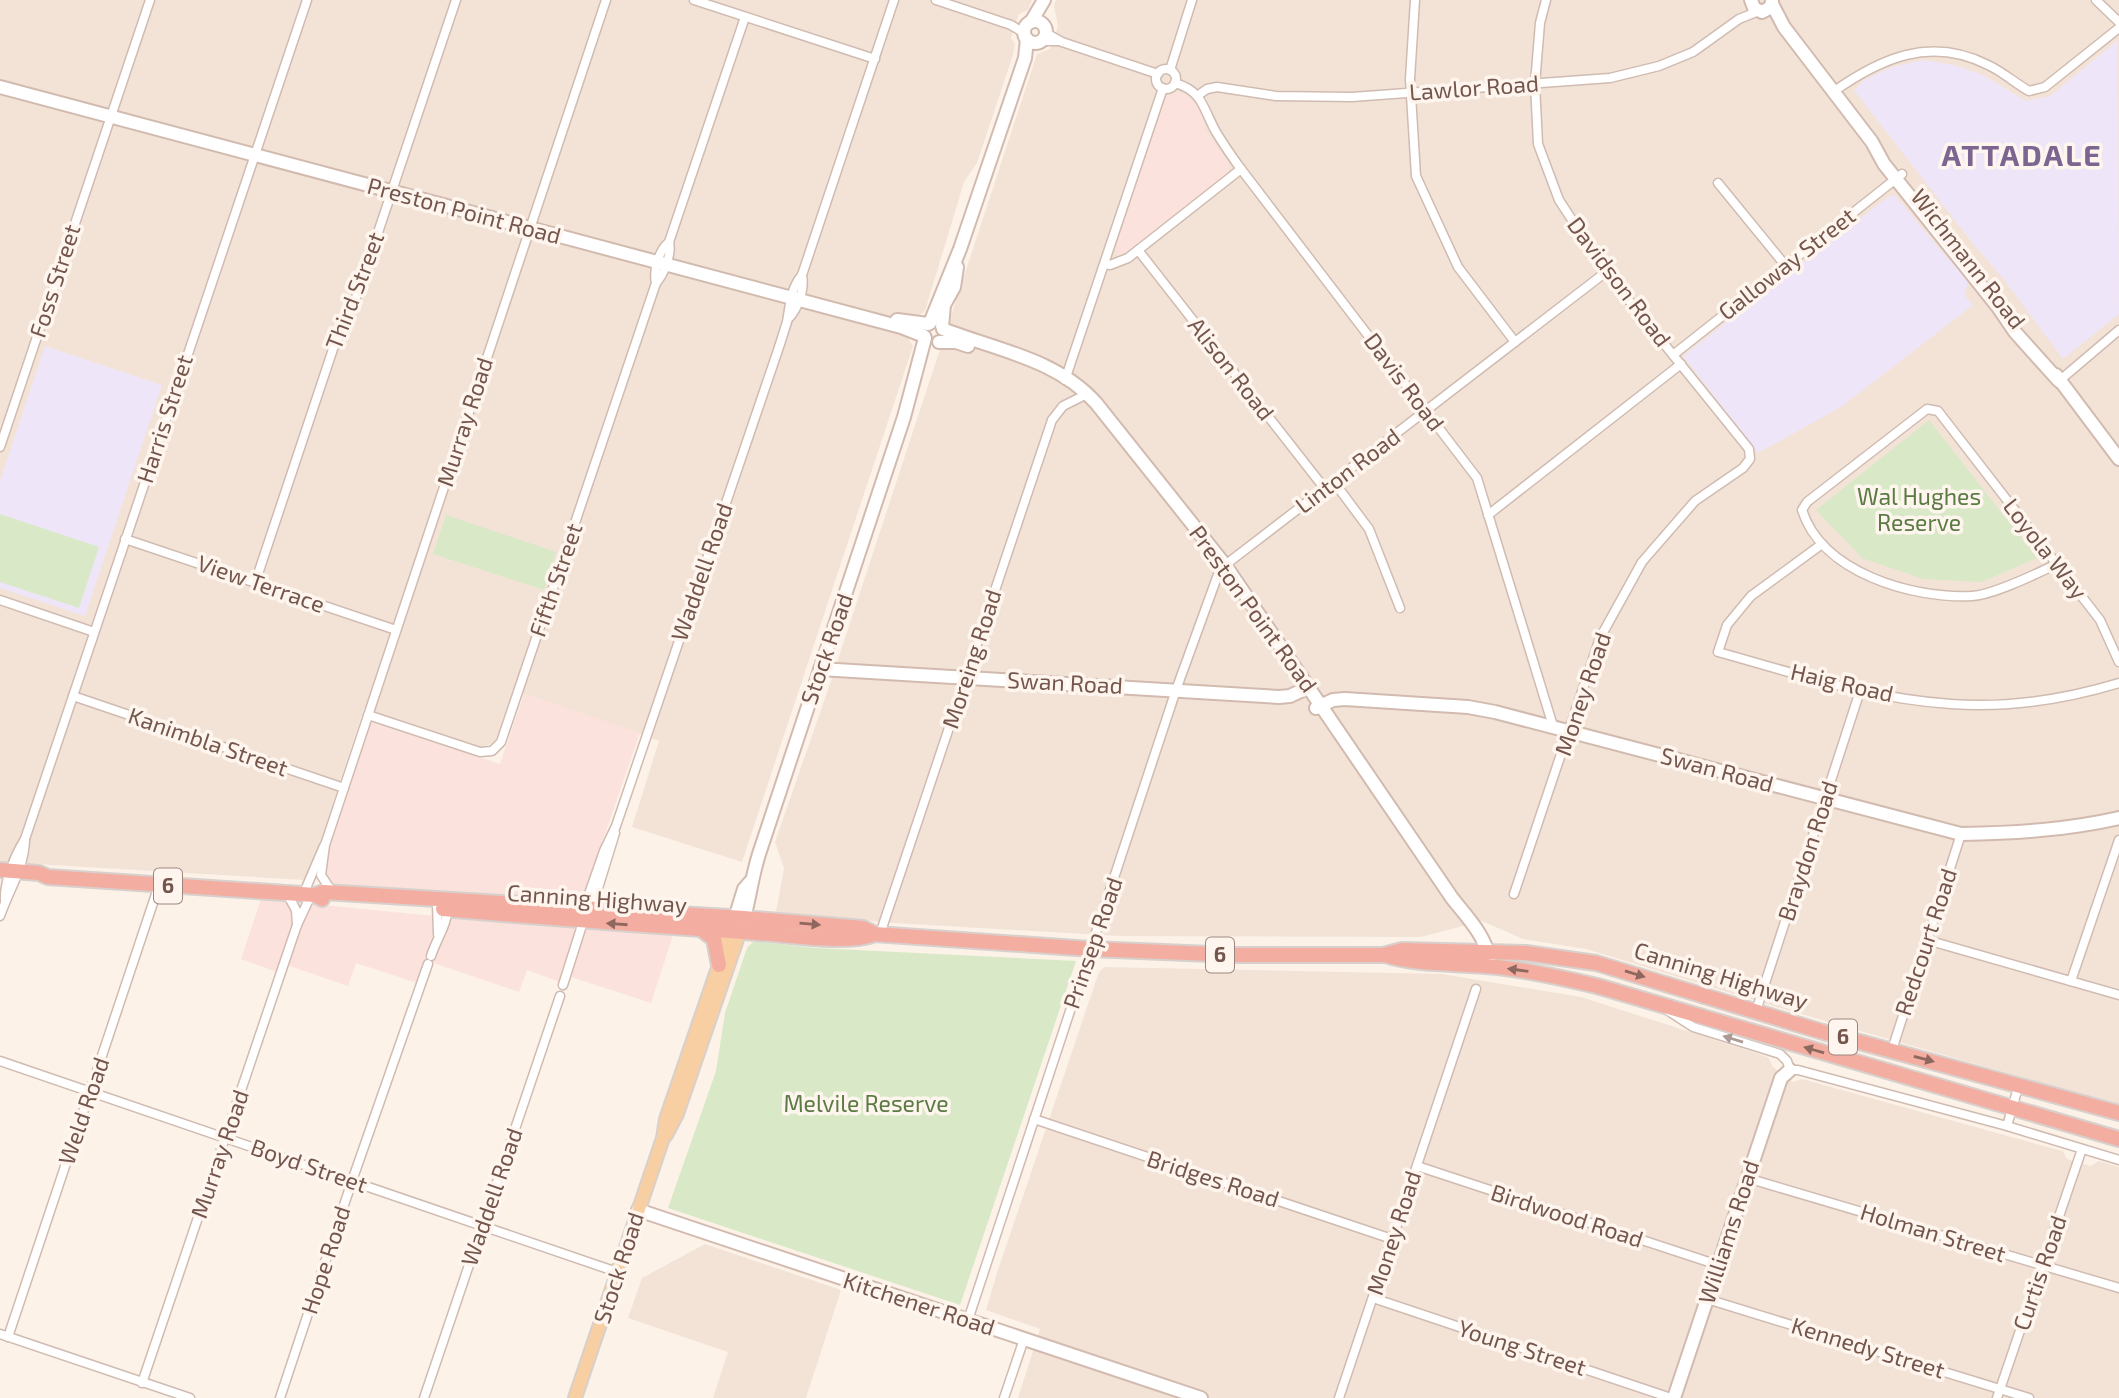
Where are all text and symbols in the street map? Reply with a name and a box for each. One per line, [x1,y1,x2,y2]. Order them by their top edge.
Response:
street label: Lawlor Road [1408,68,1540,106]
district label: ATTADALE [1941,136,2103,172]
street label: Preston Point Road [364,171,564,249]
street label: Wichmann Road [1906,183,2032,334]
street label: Galloway Street [1712,201,1861,325]
street label: Davidson Road [1562,211,1678,352]
street label: Foss Street [23,220,86,341]
street label: Third Street [319,228,389,353]
street label: Alison Road [1183,311,1281,425]
street label: Davis Road [1359,327,1451,436]
street label: Harris Street [130,351,198,486]
street label: Murray Road [430,354,498,490]
street label: Linton Road [1289,422,1405,519]
park label: Wal Hughes Reserve [1857,482,1981,536]
street label: Loyola Way [1998,492,2094,604]
street label: Waddell Road [664,499,738,644]
street label: Fifth Street [523,519,588,640]
street label: Preston Point Road [1184,520,1324,697]
street label: View Terrace [194,548,329,618]
street label: Moreing Road [935,586,1007,732]
street label: Stock Road [794,590,858,708]
street label: Money Road [1548,628,1616,759]
street label: Haig Road [1788,657,1896,707]
street label: Swan Road [1007,665,1124,699]
street label: Kanimbla Street [125,701,292,782]
street label: Swan Road [1658,741,1777,798]
street label: Braydon Road [1771,777,1843,924]
street label: Redcourt Road [1888,865,1962,1019]
road number: 6 [154,868,182,903]
street label: Prinsep Road [1056,873,1128,1012]
street label: Canning Highway [506,878,688,918]
one-way arrow [606,918,628,929]
one-way arrow [799,919,821,930]
street label: Canning Highway [1631,935,1812,1015]
road number: 6 [1206,937,1234,972]
one-way arrow [1507,964,1529,975]
one-way arrow [1625,969,1646,980]
road number: 6 [1829,1020,1857,1054]
one-way arrow [1723,1034,1744,1044]
one-way arrow [1803,1044,1824,1054]
street label: Weld Road [52,1053,115,1168]
one-way arrow [1913,1054,1935,1065]
street label: Murray Road [184,1086,254,1222]
park label: Melvile Reserve [783,1089,949,1117]
street label: Waddell Road [454,1124,528,1269]
street label: Boyd Street [247,1132,372,1198]
street label: Bridges Road [1144,1144,1283,1213]
street label: Williams Road [1692,1156,1764,1307]
street label: Money Road [1360,1167,1426,1298]
street label: Birdwood Road [1488,1177,1647,1253]
street label: Holman Street [1857,1197,2010,1267]
street label: Hope Road [294,1202,356,1317]
street label: Stock Road [587,1208,649,1327]
street label: Curtis Road [2006,1212,2072,1334]
street label: Kitchener Road [840,1265,999,1341]
street label: Kennedy Street [1788,1310,1948,1384]
street label: Young Street [1455,1313,1590,1381]

